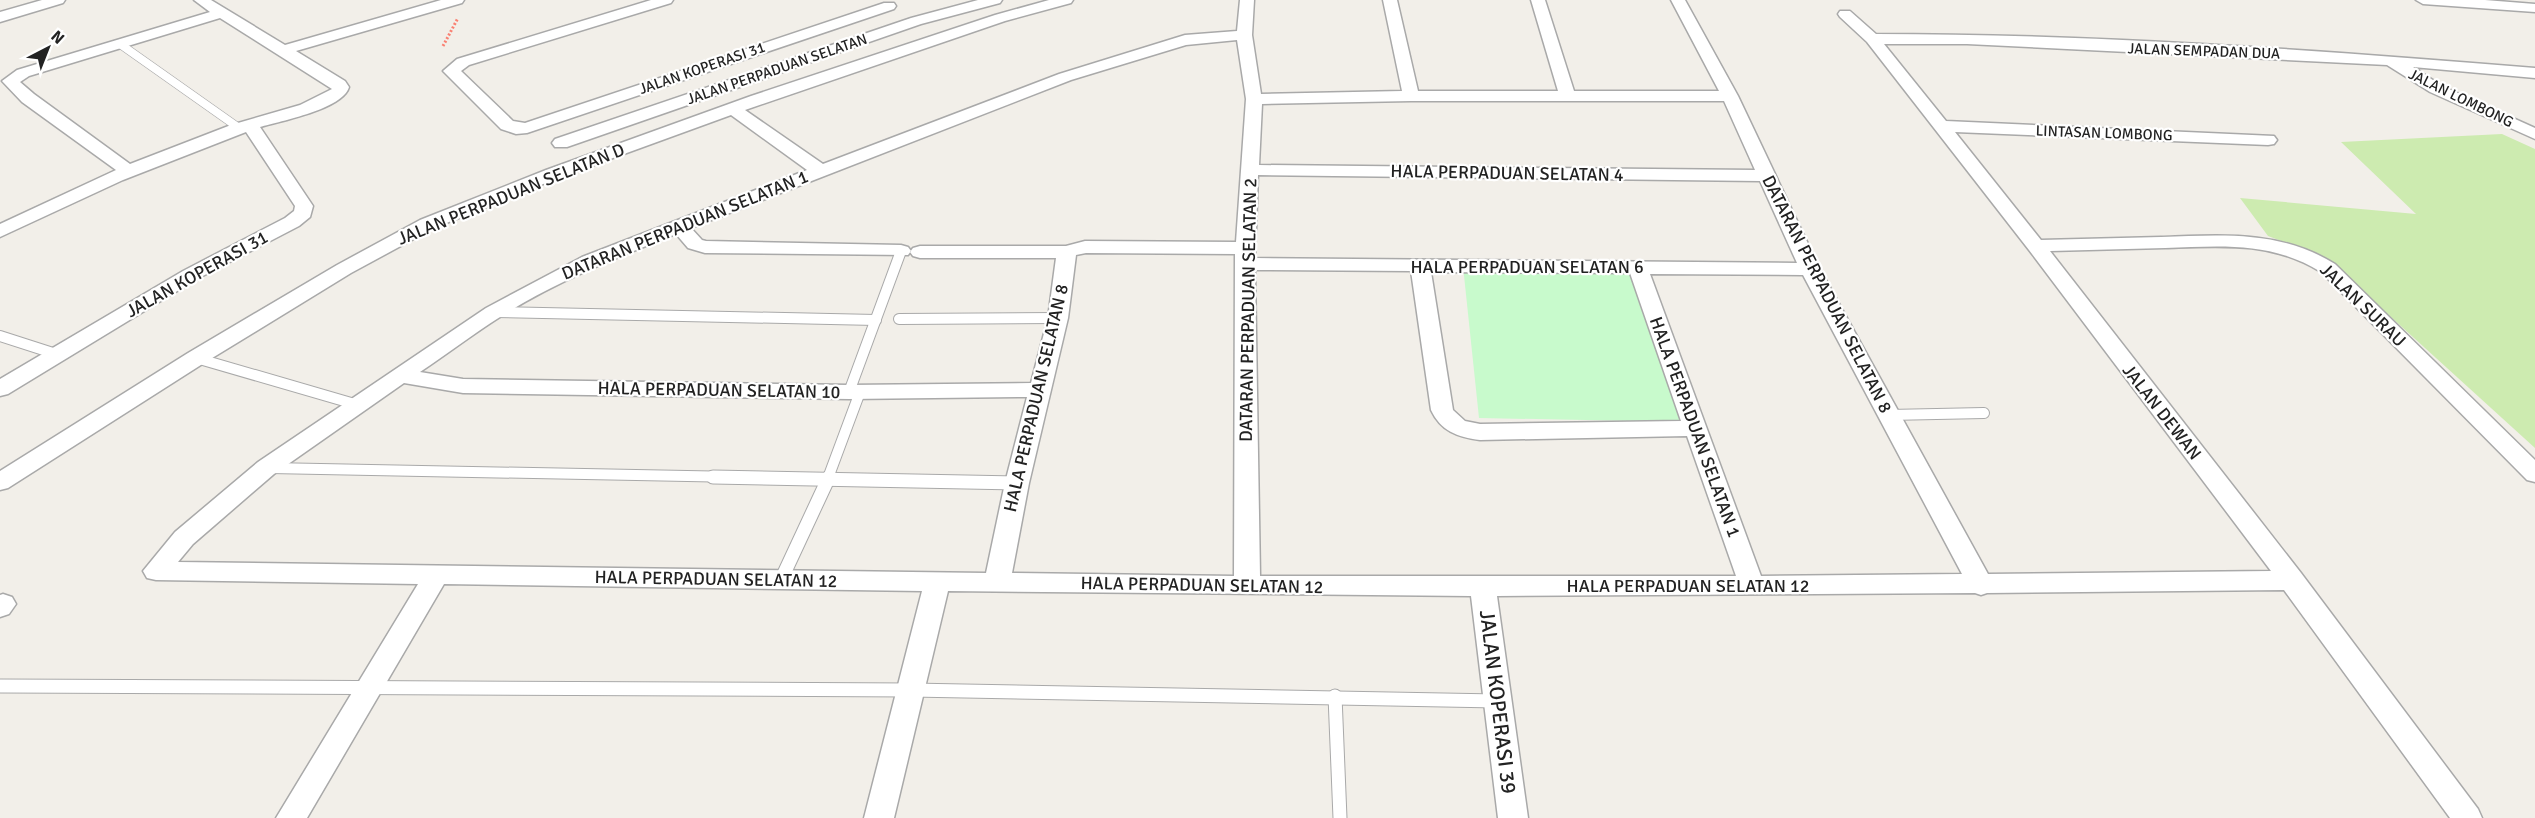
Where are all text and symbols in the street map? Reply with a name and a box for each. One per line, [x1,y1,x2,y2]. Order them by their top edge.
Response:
north arrow [18,18,78,78]
text: N [47,26,68,49]
street label: JALAN PERPADUAN SELATAN [684,30,870,108]
street label: JALAN KOPERASI 31 [637,38,767,98]
street label: JALAN SEMPADAN DUA [2127,39,2281,63]
street label: JALAN LOMBONG [2406,65,2516,131]
street label: LINTASAN LOMBONG [2035,122,2173,144]
street label: JALAN PERPADUAN SELATAN D [394,138,628,250]
street label: HALA PERPADUAN SELATAN 4 [1390,160,1624,186]
street label: DATARAN PERPADUAN SELATAN 1 [558,165,812,285]
street label: DATARAN PERPADUAN SELATAN 8 [1757,171,1897,417]
street label: DATARAN PERPADUAN SELATAN 2 [1235,178,1261,442]
street label: JALAN KOPERASI 31 [122,226,272,322]
street label: HALA PERPADUAN SELATAN 6 [1410,256,1644,278]
street label: JALAN SURAU [2316,259,2410,351]
street label: HALA PERPADUAN SELATAN 8 [999,282,1073,514]
street label: HALA PERPADUAN SELATAN 1 [1645,314,1745,540]
street label: JALAN DEWAN [2118,360,2206,464]
street label: HALA PERPADUAN SELATAN 10 [597,377,841,403]
street label: HALA PERPADUAN SELATAN 12 [594,566,838,592]
street label: HALA PERPADUAN SELATAN 12 [1080,572,1324,598]
street label: HALA PERPADUAN SELATAN 12 [1567,575,1809,597]
street label: JALAN KOPERASI 39 [1474,609,1522,795]

